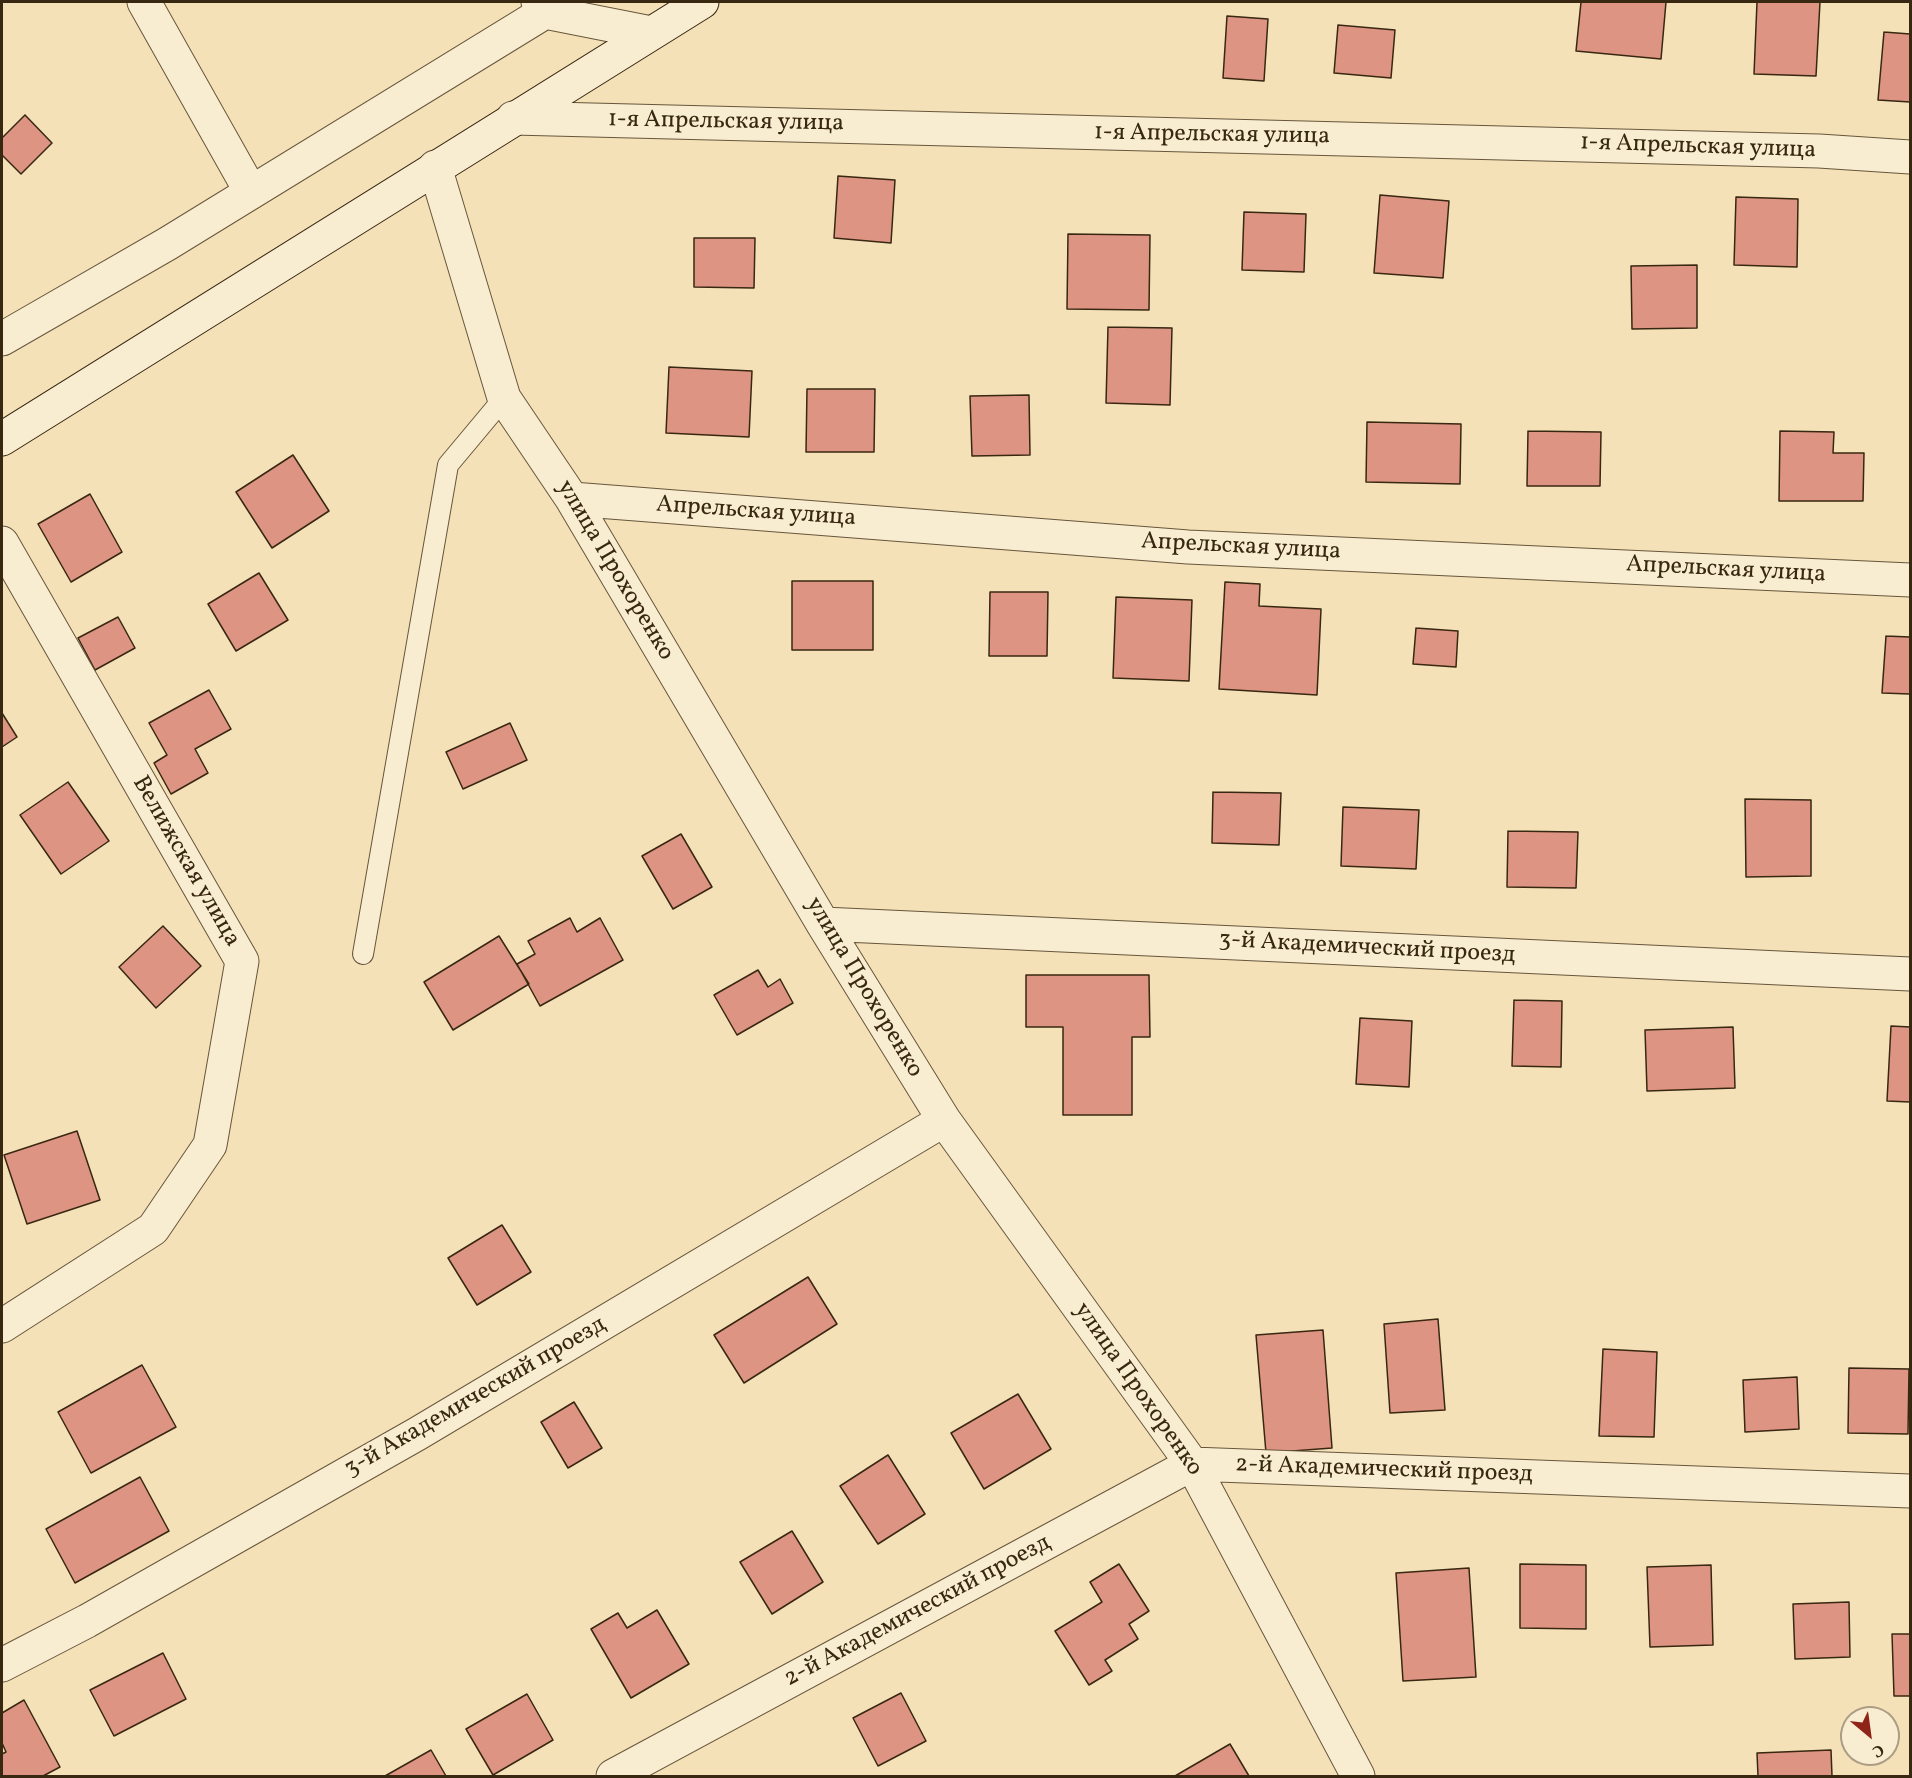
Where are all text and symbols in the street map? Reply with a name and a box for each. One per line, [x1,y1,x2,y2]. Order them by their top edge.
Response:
street label: 1-я Апрельская улица [608,107,844,139]
street label: 1-я Апрельская улица [1094,120,1330,152]
street label: 1-я Апрельская улица [1579,129,1817,167]
street label: улица Прохоренко [549,476,679,666]
street label: Апрельская улица [655,492,857,534]
street label: Апрельская улица [1140,528,1342,568]
street label: Апрельская улица [1625,551,1827,591]
street label: Велижская улица [124,772,246,952]
street label: улица Прохоренко [798,893,928,1083]
street label: 3-й Академический проезд [1218,927,1516,971]
street label: улица Прохоренко [1066,1298,1208,1482]
street label: 3-й Академический проезд [340,1311,612,1485]
street label: 2-й Академический проезд [1235,1451,1533,1491]
street label: 2-й Академический проезд [780,1529,1056,1695]
north arrow [1840,1706,1900,1766]
text: С [1868,1738,1888,1762]

